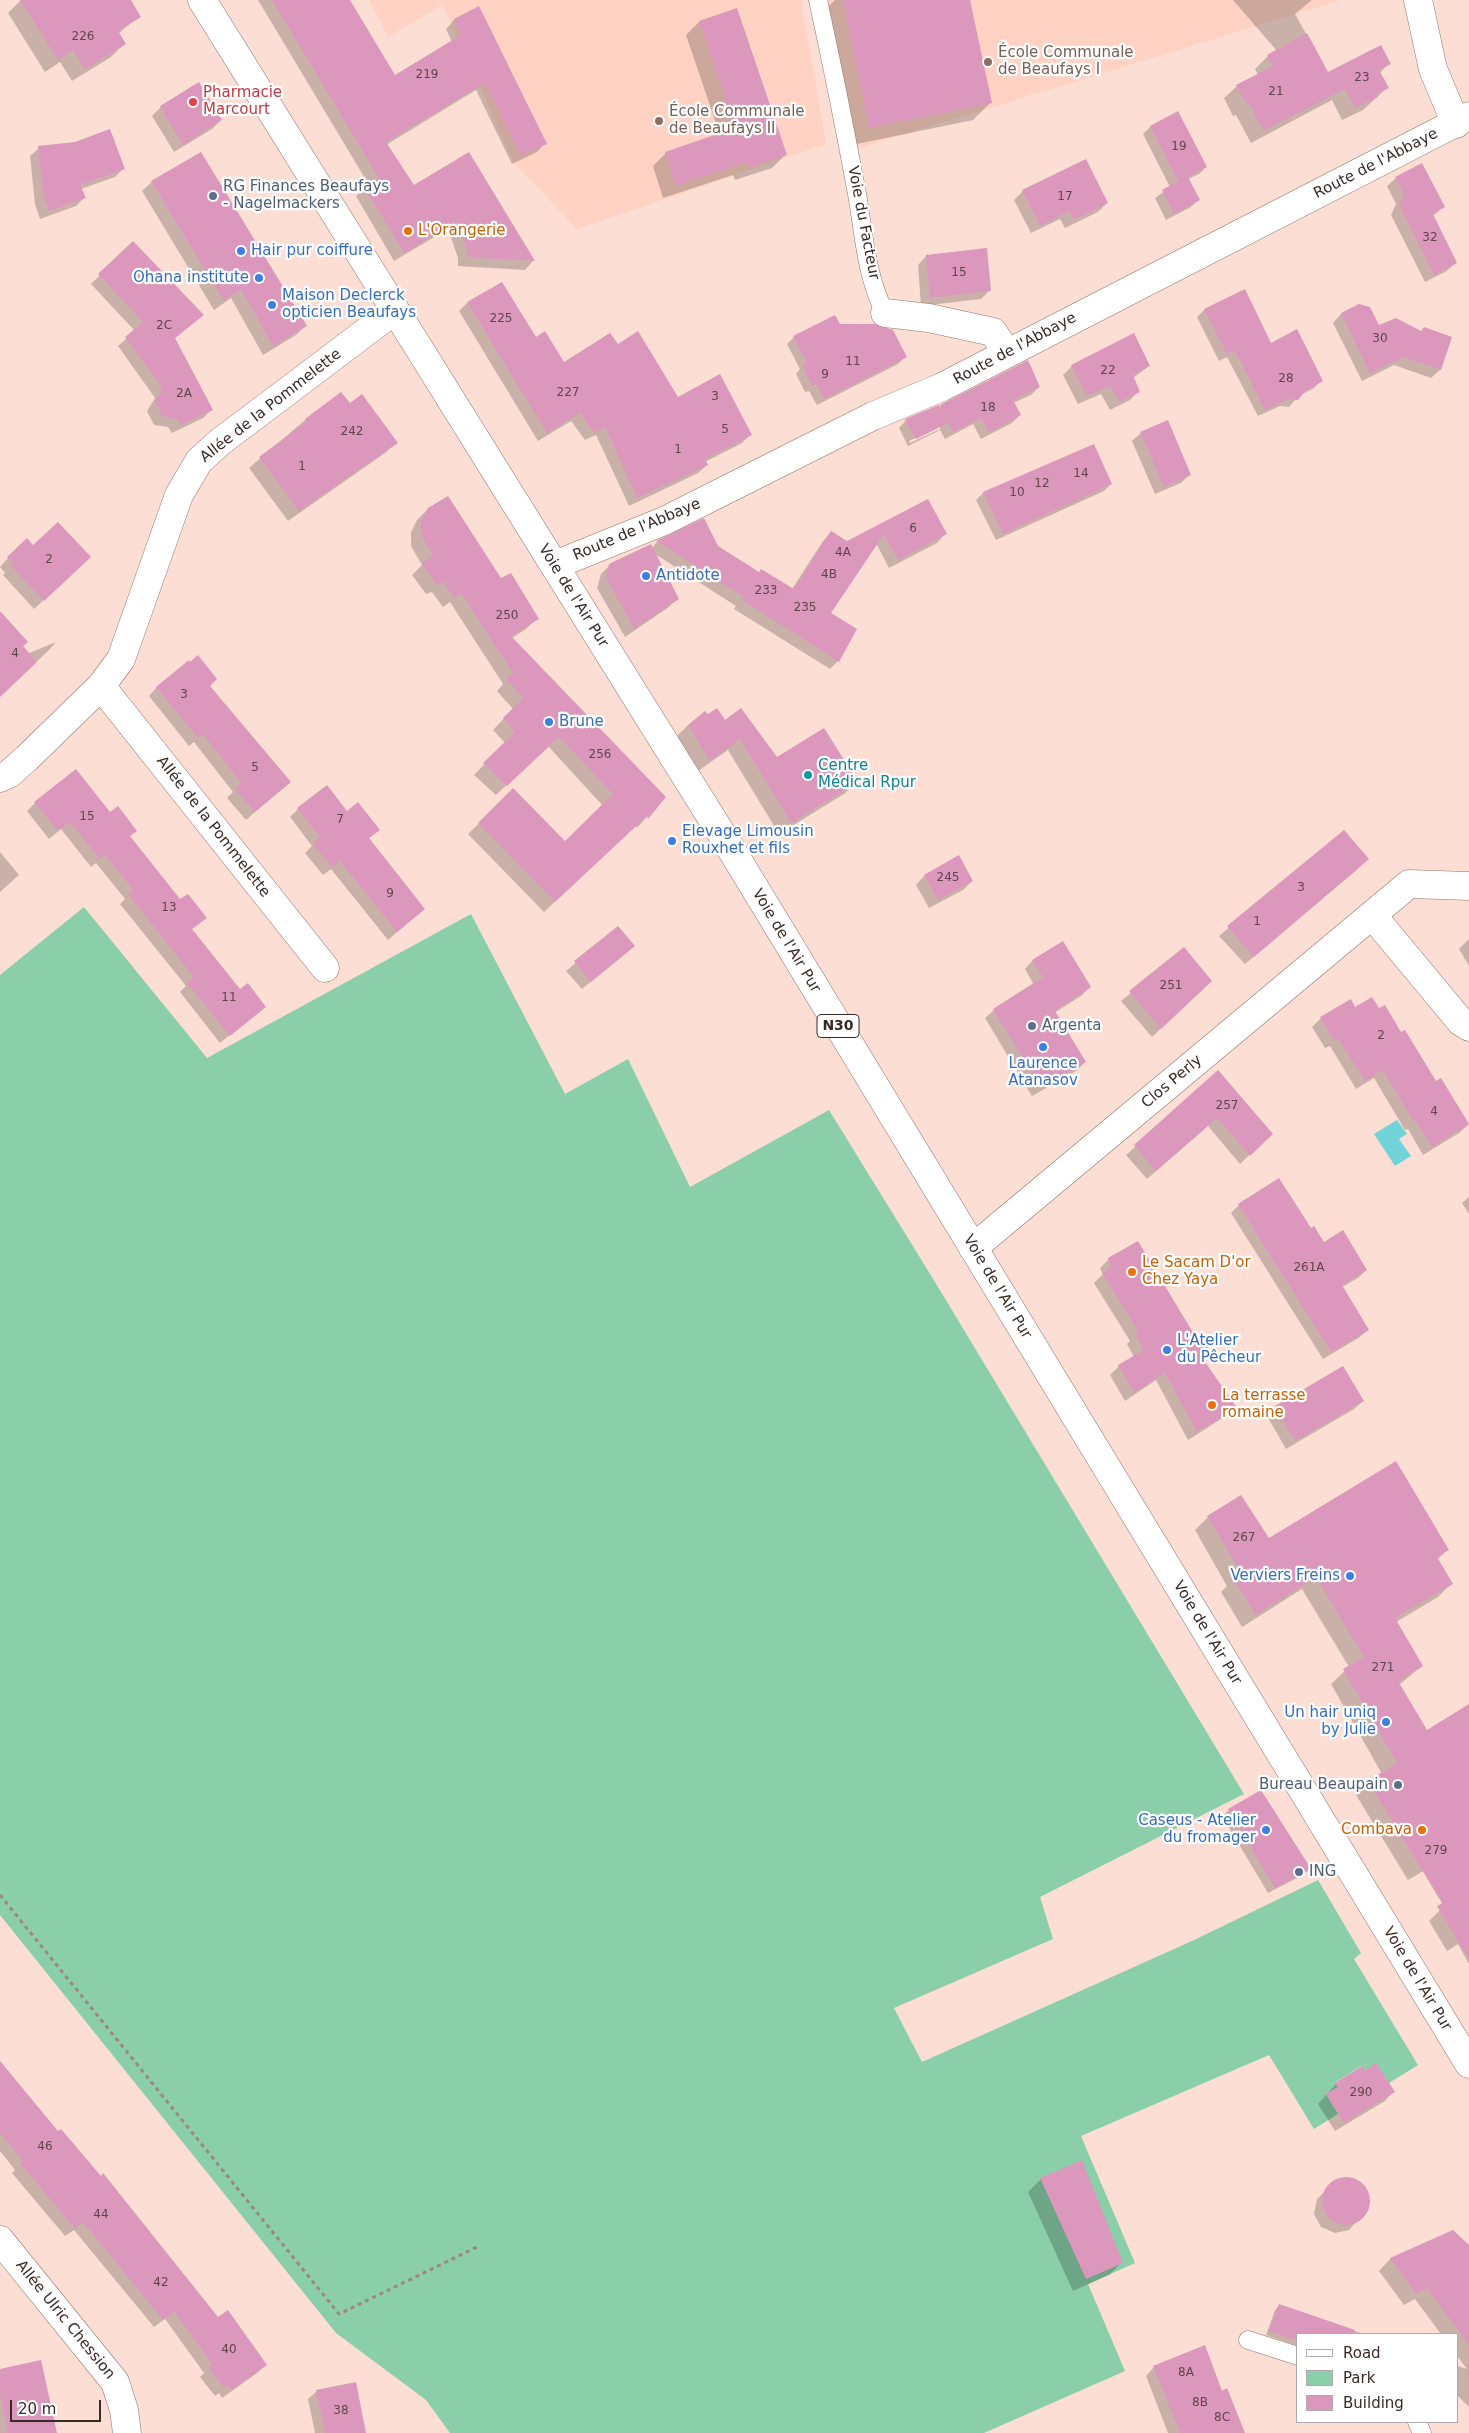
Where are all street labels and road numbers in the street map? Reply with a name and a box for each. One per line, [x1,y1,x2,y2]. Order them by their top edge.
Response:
street label: Route de l'Abbaye [1311,125,1441,203]
street label: Voie du Facteur [843,164,883,282]
street label: Route de l'Abbaye [950,309,1080,389]
street label: Allée de la Pommelette [197,345,345,467]
street label: Route de l'Abbaye [571,495,703,565]
street label: Voie de l'Air Pur [534,541,612,651]
street label: Allée de la Pommelette [152,753,274,901]
street label: Voie de l'Air Pur [748,886,824,996]
road number: N30 [817,1014,859,1038]
street label: Clos Perly [1138,1052,1206,1112]
street label: Voie de l'Air Pur [959,1232,1035,1342]
street label: Voie de l'Air Pur [1169,1578,1245,1688]
street label: Voie de l'Air Pur [1379,1924,1455,2034]
street label: Allée Ulric Chession [11,2257,119,2383]

